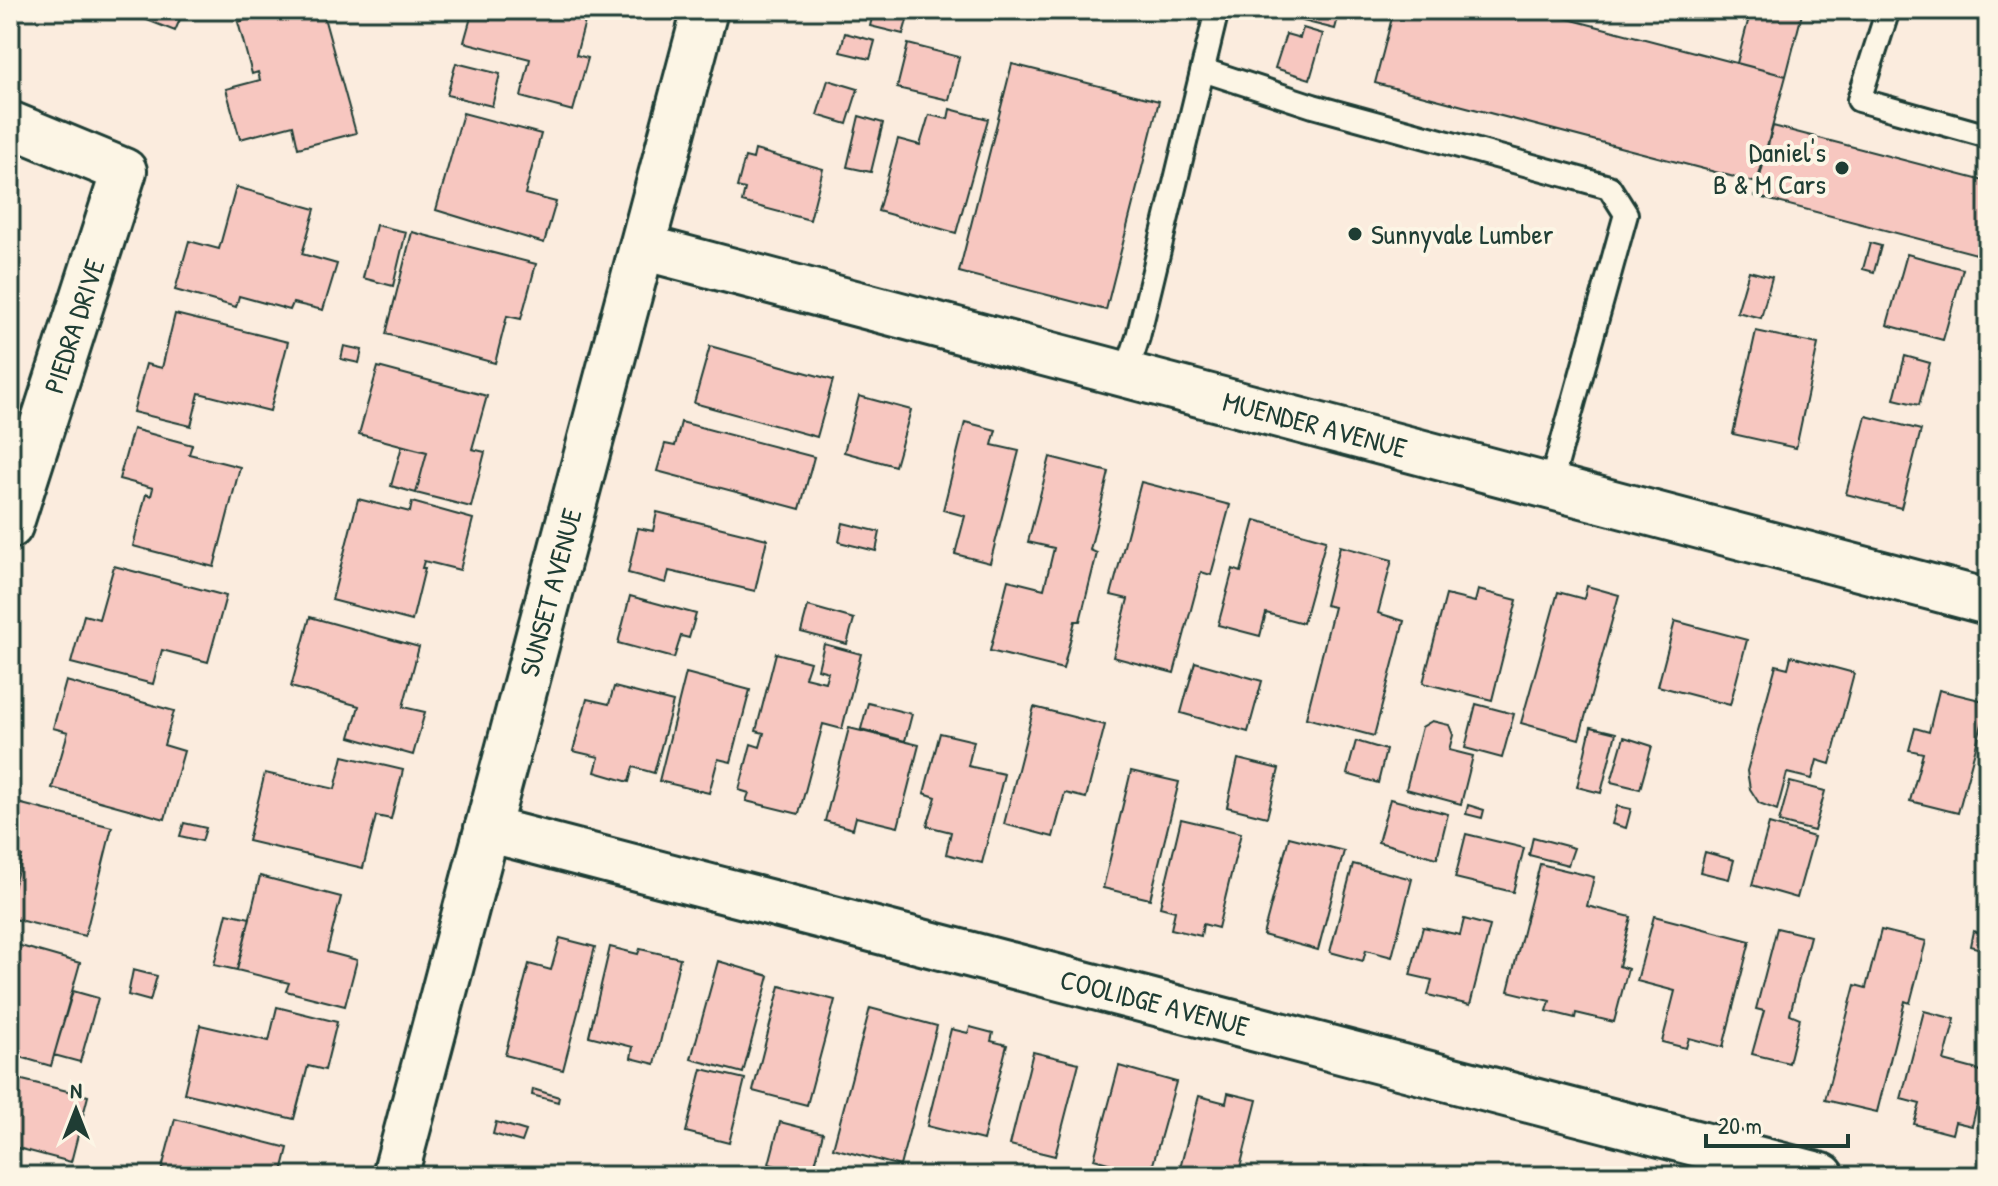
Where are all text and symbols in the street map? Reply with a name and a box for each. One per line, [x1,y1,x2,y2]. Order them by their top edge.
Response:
place label: Daniel's B & M Cars [1713,133,1826,203]
marker: Daniel's B & M Cars [1833,159,1851,177]
place label: Sunnyvale Lumber [1371,215,1554,253]
marker: Sunnyvale Lumber [1346,225,1364,243]
street label: PIEDRA DRIVE [34,254,114,398]
street label: MUENDER AVENUE [1219,382,1411,467]
street label: SUNSET AVENUE [510,504,591,681]
street label: COOLIDGE AVENUE [1056,960,1253,1045]
north arrow [36,1070,116,1150]
text: N [70,1075,82,1105]
scale bar [1706,1098,1848,1148]
text: 20 m [1718,1109,1762,1141]

